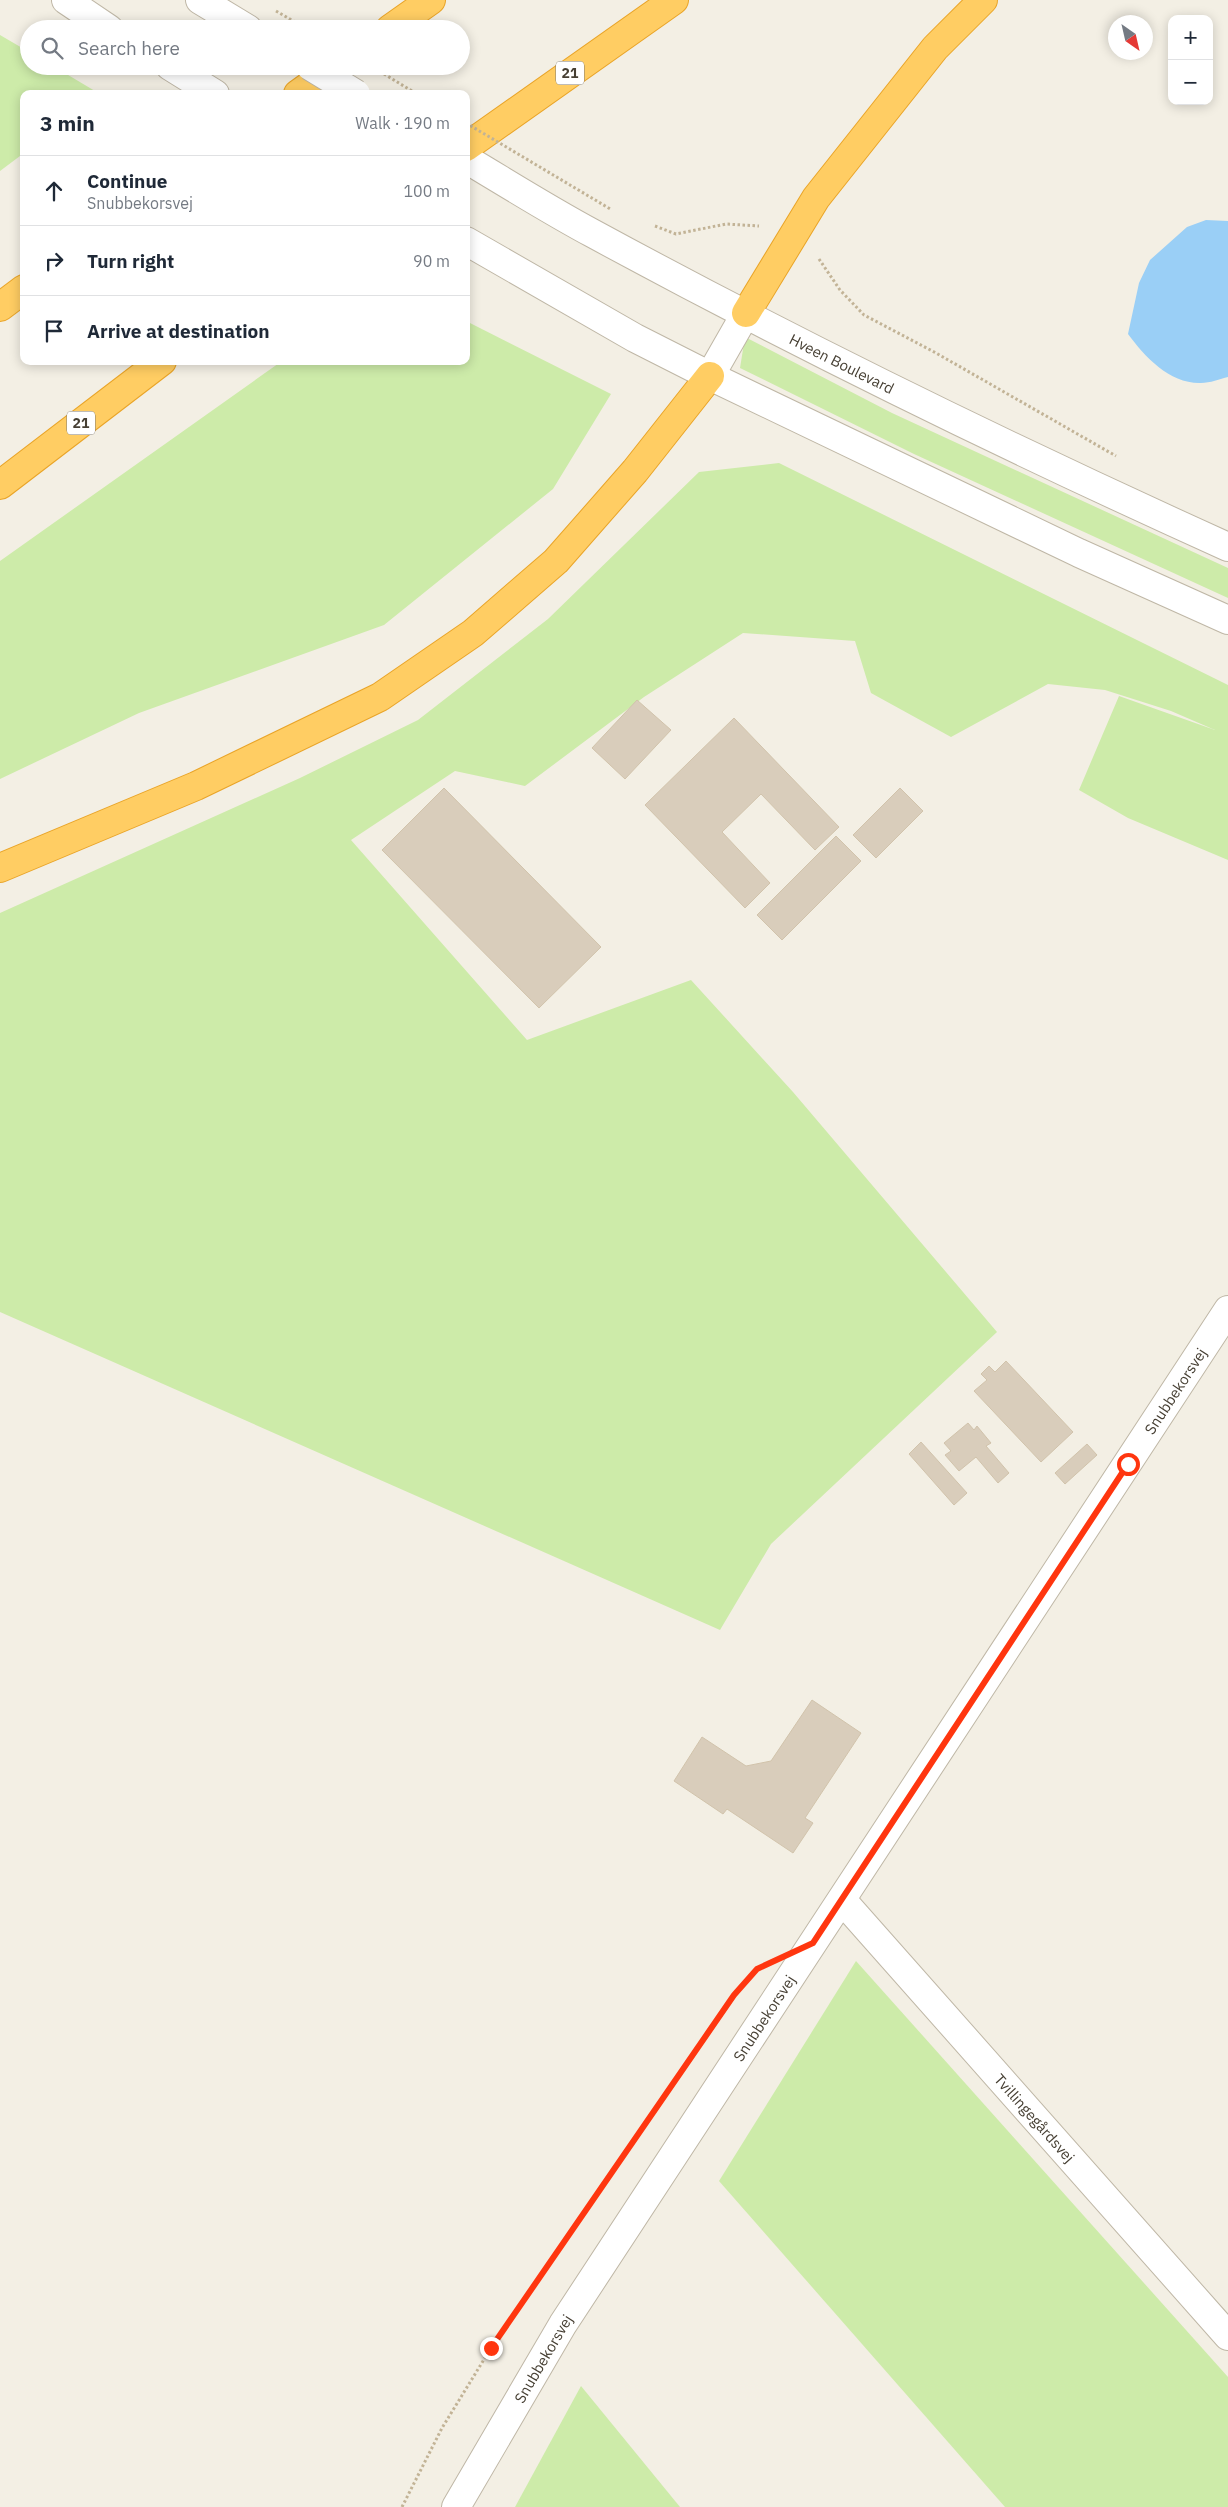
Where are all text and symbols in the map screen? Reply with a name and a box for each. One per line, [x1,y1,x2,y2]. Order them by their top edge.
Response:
north arrow [1108,15,1153,60]
map controls [1168,15,1213,105]
button: + [1168,15,1213,60]
search box [20,20,470,75]
icon: search [38,34,66,62]
text: Search here [78,36,180,60]
button: − [1168,60,1213,105]
road number: 21 [556,62,584,84]
text: 3 min [40,109,95,137]
text: Walk · 190 m [355,113,450,133]
text: Continue [87,169,167,193]
icon: ahead [40,177,68,205]
text: 100 m [403,181,450,201]
text: Snubbekorsvej [87,193,193,213]
icon: right [40,247,68,275]
text: Turn right [87,249,174,273]
text: 90 m [413,251,450,271]
icon: arrive [40,317,68,345]
text: Arrive at destination [87,319,270,343]
street label: Hveen Boulevard [786,329,897,398]
road number: 21 [67,412,95,434]
street label: Snubbekorsvej [1140,1344,1210,1438]
route start [1117,1453,1140,1476]
street label: Snubbekorsvej [729,1971,799,2065]
street label: Tvillingegårdsvej [991,2070,1079,2166]
street label: Snubbekorsvej [510,2311,576,2406]
route end [480,2337,503,2360]

